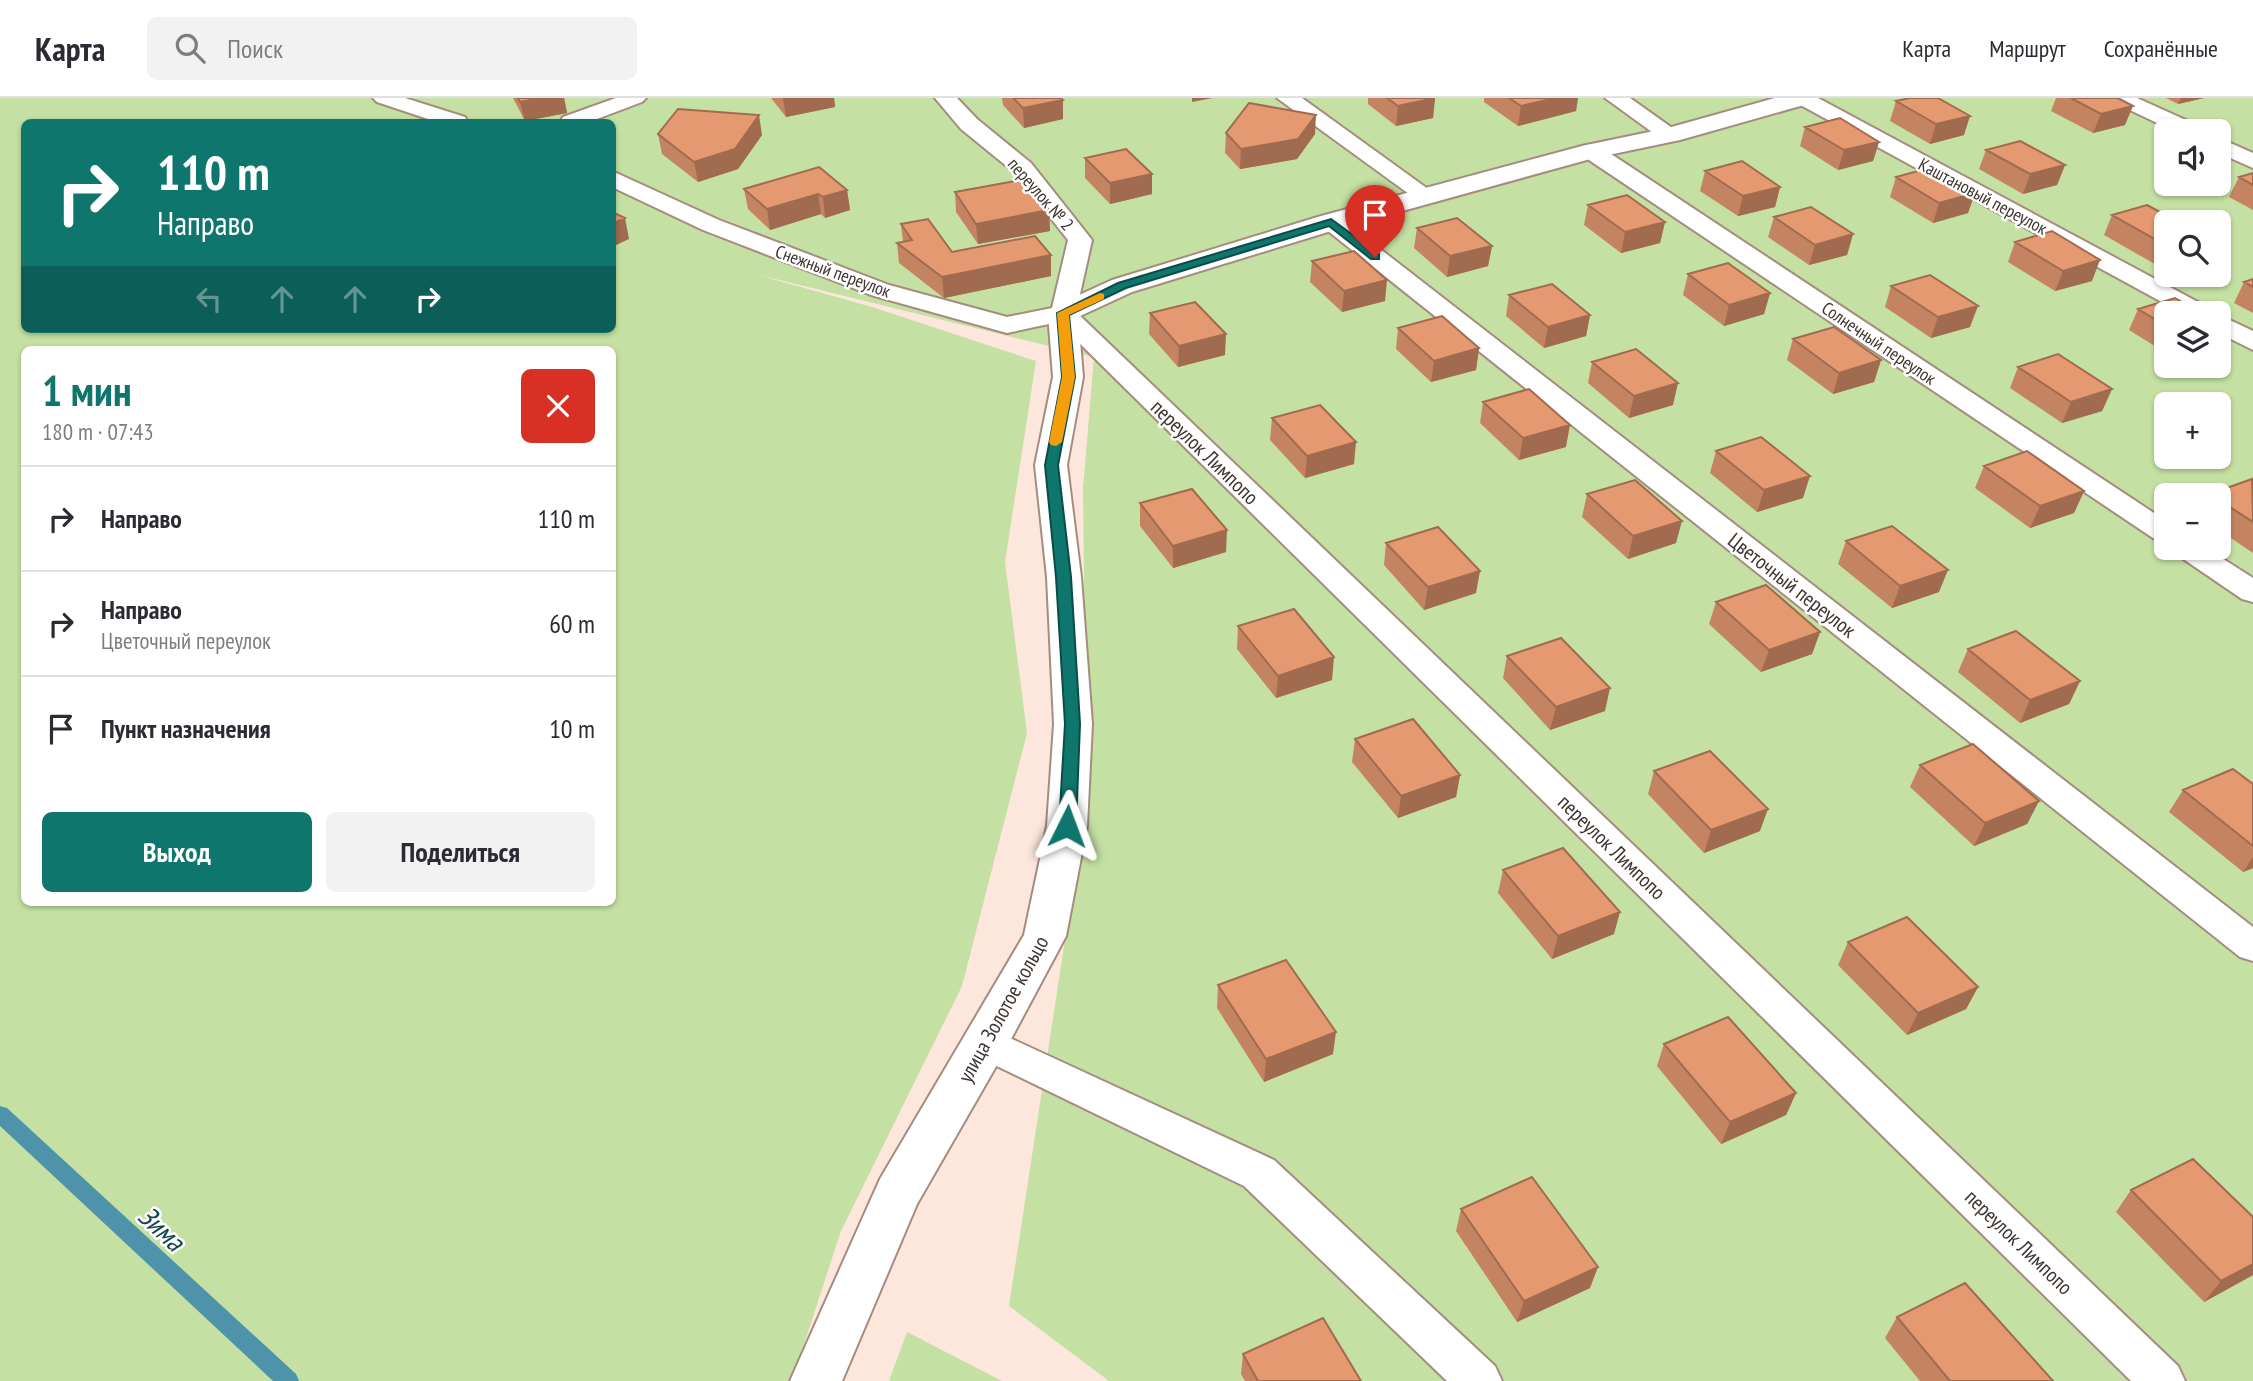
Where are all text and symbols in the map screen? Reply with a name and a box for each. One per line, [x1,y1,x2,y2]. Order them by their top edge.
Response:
search box [147,17,637,80]
text: Карта [35,27,105,70]
icon: search [171,29,209,67]
text: Поиск [227,32,283,65]
text: Карта [1902,33,1951,64]
text: Маршрут [1989,33,2066,64]
text: Сохранённые [2104,33,2218,64]
map controls [2154,119,2231,560]
button: sound [2154,119,2231,196]
text: 110 m [157,140,270,204]
icon: right [42,147,133,238]
street label: Каштановый переулок [1915,152,2051,240]
street label: переулок № 2 [1003,153,1079,235]
pin [1345,185,1405,257]
icon: arrive [1356,196,1394,234]
text: Направо [157,202,254,244]
button: search [2154,210,2231,287]
street label: Снежный переулок [772,239,894,303]
icon: left [190,280,228,318]
icon: ahead [263,280,301,318]
icon: ahead [336,280,374,318]
icon: right [409,280,447,318]
street label: Солнечный переулок [1817,296,1941,390]
button: layers [2154,301,2231,378]
text: 1 мин [42,363,132,418]
button: close [521,369,595,443]
button: + [2154,392,2231,469]
street label: переулок Лимпопо [1145,394,1265,510]
text: 180 m · 07:43 [42,417,154,446]
button: − [2154,483,2231,560]
icon: right [42,500,80,538]
text: Направо [101,502,182,535]
text: 110 m [537,502,595,535]
street label: Цветочный переулок [1723,527,1861,643]
text: Направо [101,593,182,626]
icon: right [42,605,80,643]
text: 60 m [549,607,595,640]
text: Цветочный переулок [101,626,271,655]
icon: arrive [42,710,80,748]
text: Пункт назначения [101,712,271,745]
text: 10 m [549,712,595,745]
position arrow [1030,789,1104,863]
street label: переулок Лимпопо [1552,789,1672,905]
button: Выход [42,812,312,892]
button: Поделиться [326,812,595,892]
street label: улица Золотое кольцо [952,931,1054,1087]
street label: переулок Лимпопо [1959,1184,2079,1300]
water label: Зима [131,1197,194,1260]

